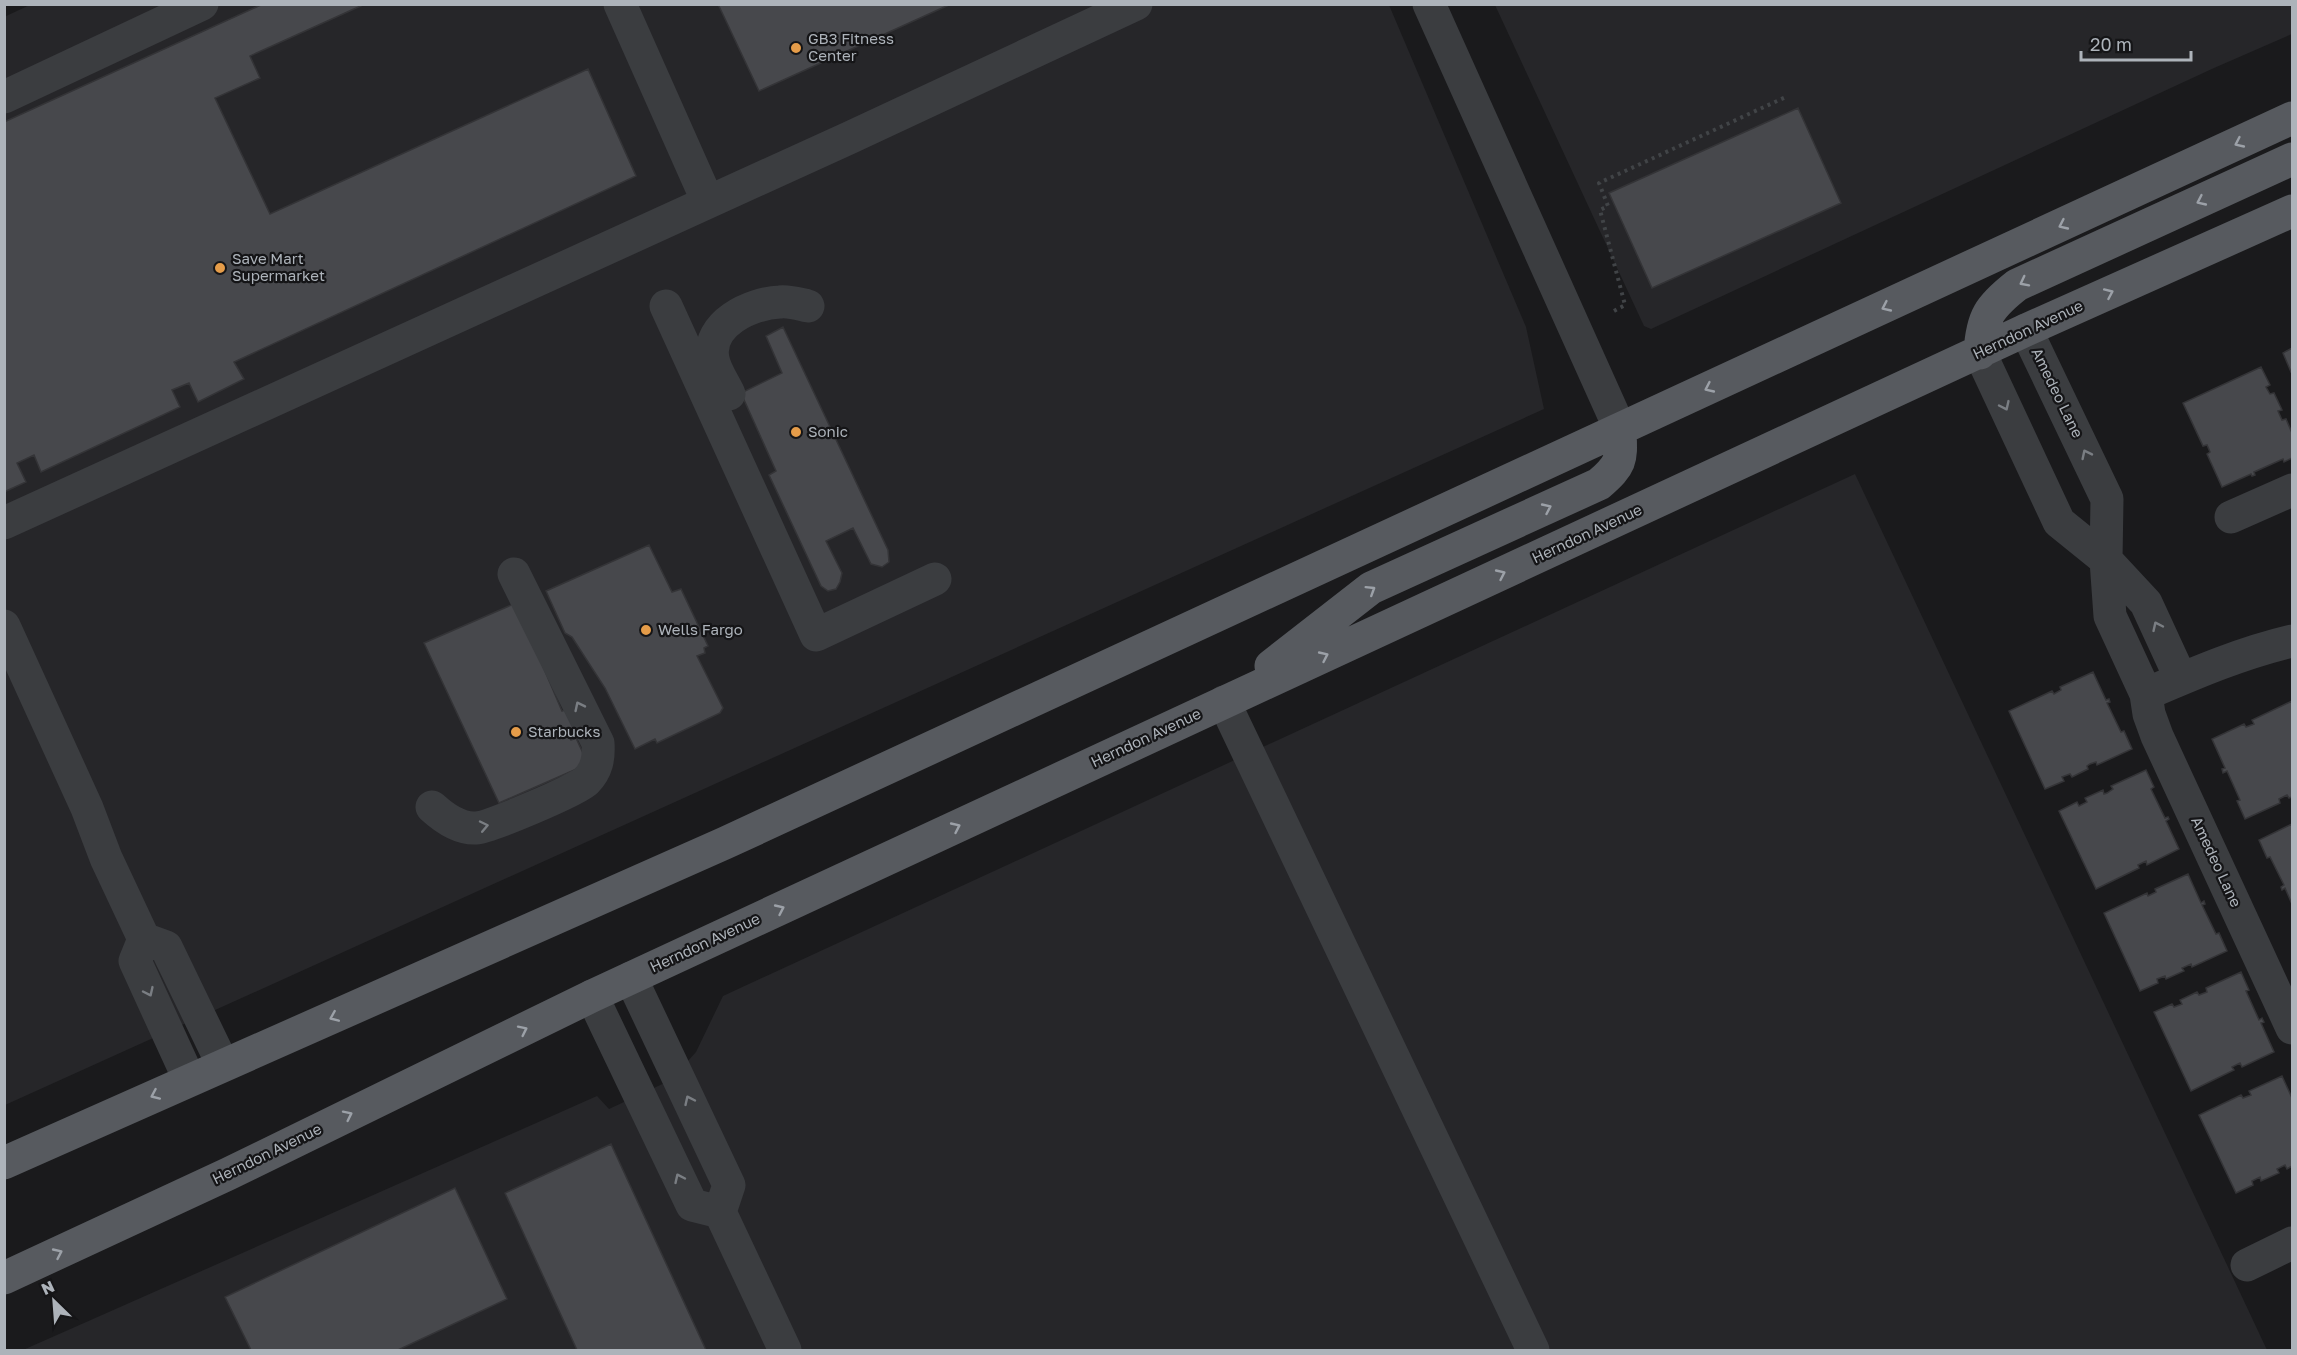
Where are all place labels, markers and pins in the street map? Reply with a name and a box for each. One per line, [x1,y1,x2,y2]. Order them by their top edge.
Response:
place label: GB3 Fitness Center [808,29,894,64]
marker: GB3 Fitness Center [789,41,803,55]
place label: Save Mart Supermarket [232,249,325,284]
marker: Save Mart Supermarket [213,261,227,275]
place label: Sonic [808,422,848,440]
marker: Sonic [789,425,803,439]
place label: Wells Fargo [658,620,743,638]
marker: Wells Fargo [639,623,653,637]
place label: Starbucks [528,722,601,740]
marker: Starbucks [509,725,523,739]

